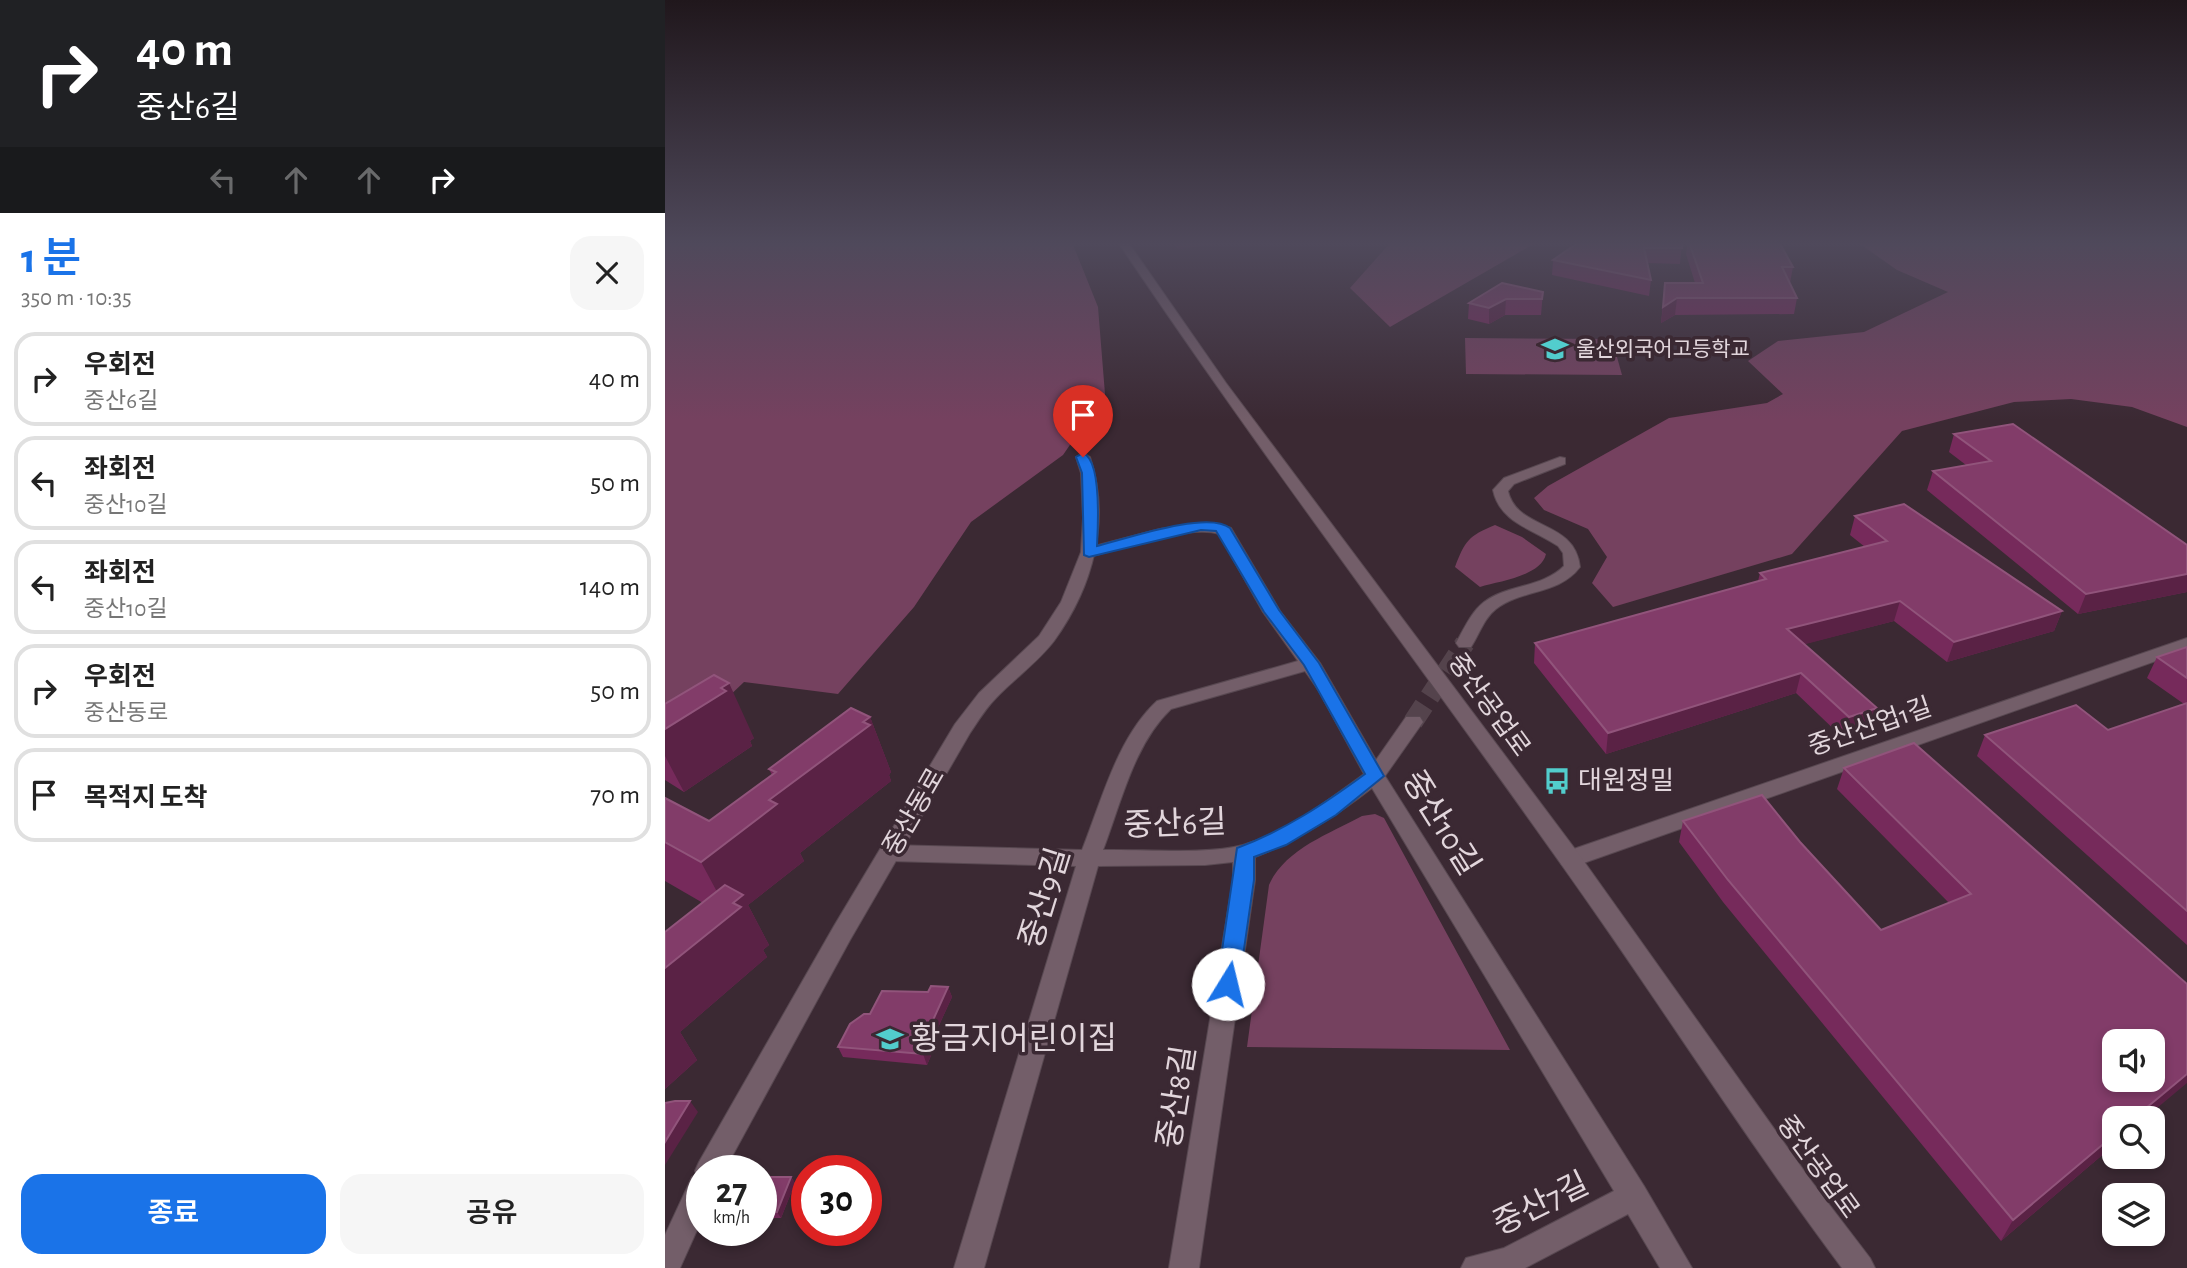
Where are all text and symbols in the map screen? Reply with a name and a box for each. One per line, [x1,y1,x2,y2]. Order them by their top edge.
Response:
text: 40 m [136,26,233,75]
icon: right [21,28,112,119]
text: 중산6길 [136,92,239,124]
icon: left [204,161,242,199]
icon: ahead [277,161,315,199]
icon: ahead [350,161,388,199]
icon: right [423,161,461,199]
button: close [570,236,644,310]
text: 1 분 [21,238,81,280]
text: 350 m · 10:35 [21,287,132,310]
school or university icon: 울산외국어고등학교 [1540,334,1570,364]
place label: 울산외국어고등학교 [1576,338,1750,360]
text: 우회전 [84,352,156,378]
icon: right [25,360,63,398]
text: 40 m [589,366,640,392]
pin [1053,385,1113,457]
text: 중산6길 [84,390,158,413]
icon: arrive [1064,396,1102,434]
text: 좌회전 [84,456,156,482]
icon: left [25,464,63,502]
text: 50 m [590,470,640,496]
text: 중산10길 [84,494,168,517]
text: 좌회전 [84,560,156,586]
icon: left [25,568,63,606]
text: 140 m [580,574,640,600]
text: 중산10길 [84,598,168,621]
street label: 중산공업로 [1443,648,1535,761]
text: 우회전 [84,664,156,690]
icon: right [25,672,63,710]
text: 50 m [590,678,640,704]
street label: 중산산업1길 [1805,693,1935,760]
text: 중산동로 [84,702,169,725]
street label: 중산동로 [878,764,949,860]
street label: 중산10길 [1397,765,1486,881]
bus stop icon: 대원정밀 [1542,766,1572,796]
place label: 대원정밀 [1578,767,1674,794]
icon: arrive [25,776,63,814]
text: 70 m [590,782,640,808]
text: 목적지 도착 [84,785,208,811]
street label: 중산6길 [1123,805,1227,842]
street label: 중산9길 [1014,844,1075,952]
position arrow [1191,947,1265,1021]
place label: 황금지어린이집 [911,1022,1117,1055]
school or university icon: 황금지어린이집 [875,1024,905,1054]
map controls [2102,1029,2165,1246]
button: sound [2102,1029,2165,1092]
street label: 중산8길 [1152,1043,1201,1151]
button: search [2102,1106,2165,1169]
street label: 중산공업로 [1772,1110,1864,1223]
speed limit sign: 30 [791,1155,882,1246]
street label: 중산7길 [1488,1166,1594,1241]
button: 종료 [21,1174,326,1254]
button: 공유 [340,1174,644,1254]
text: 27 [716,1174,747,1209]
button: layers [2102,1183,2165,1246]
text: km/h [713,1209,750,1227]

